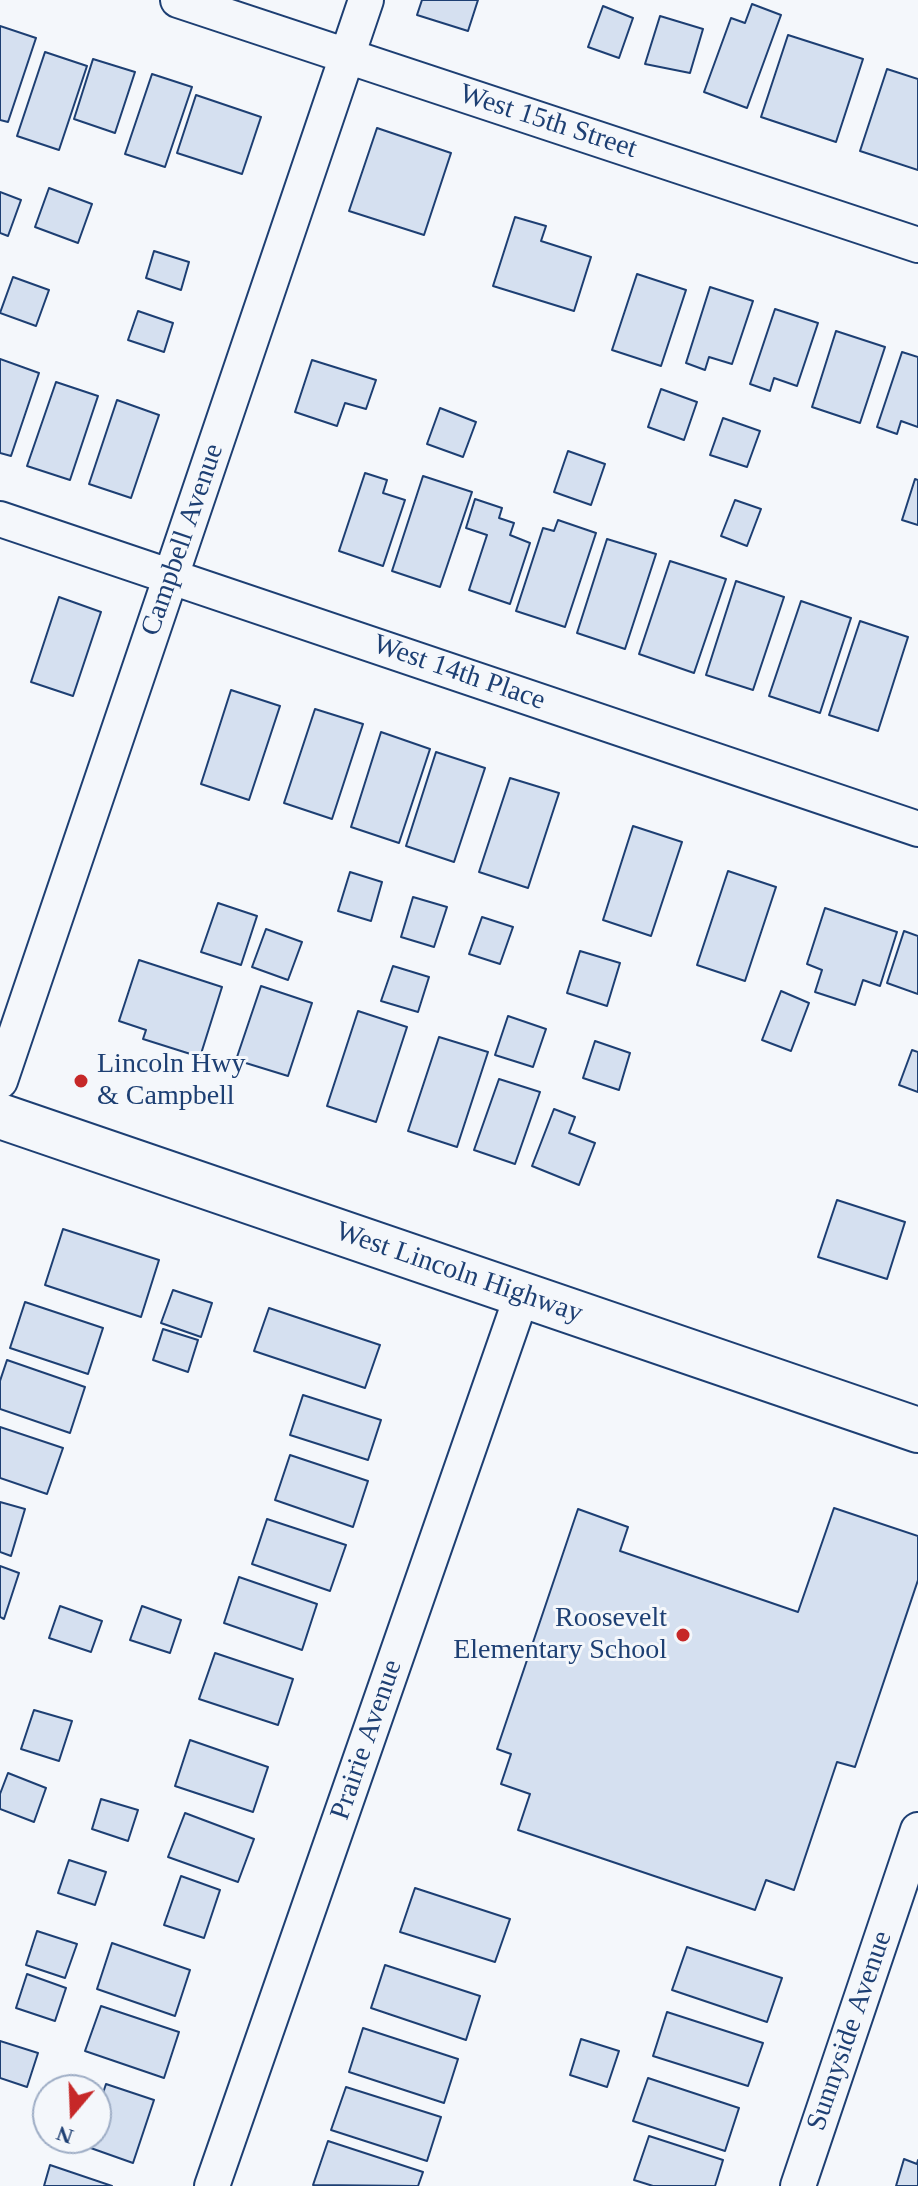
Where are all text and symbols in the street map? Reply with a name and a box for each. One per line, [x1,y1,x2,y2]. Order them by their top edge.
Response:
street label: West 15th Street [455,78,641,166]
street label: Campbell Avenue [134,440,232,640]
street label: West 14th Place [369,628,549,718]
place label: Lincoln Hwy & Campbell [97,1048,246,1114]
marker: Lincoln Hwy & Campbell [72,1072,90,1090]
street label: West Lincoln Highway [331,1215,587,1331]
place label: Roosevelt Elementary School [453,1602,667,1668]
marker: Roosevelt Elementary School [674,1626,692,1644]
street label: Prairie Avenue [324,1656,410,1824]
street label: Sunnyside Avenue [800,1927,900,2135]
north arrow [32,2074,112,2154]
text: N [53,2121,76,2150]

